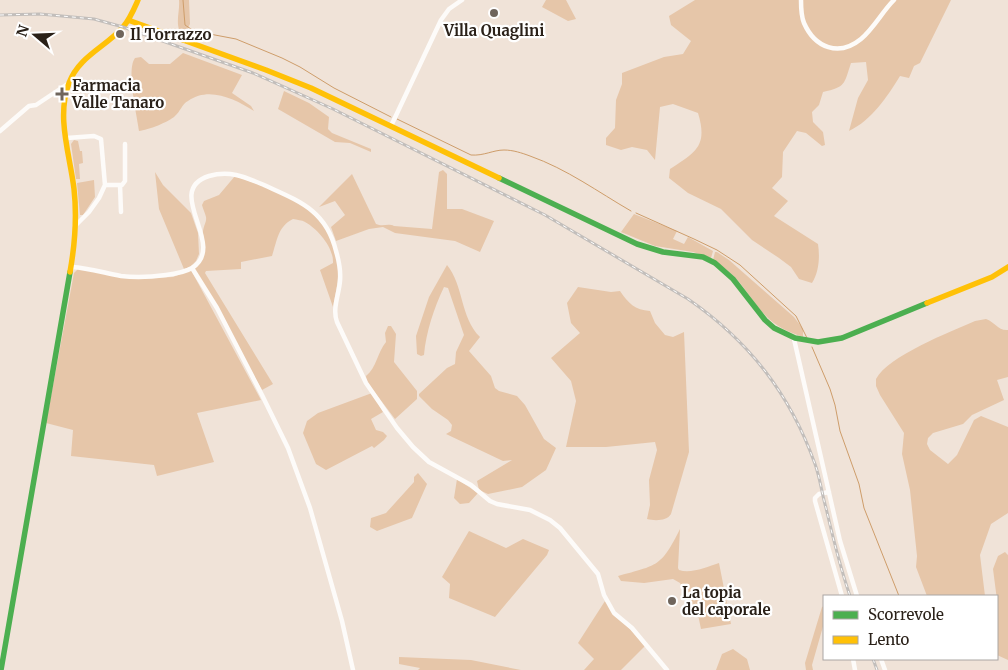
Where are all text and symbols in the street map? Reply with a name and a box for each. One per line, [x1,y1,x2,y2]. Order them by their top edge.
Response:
marker: Villa Quaglini [488,7,500,19]
north arrow [10,10,60,60]
place label: Villa Quaglini [443,21,544,40]
text: N [12,23,33,39]
place label: Il Torrazzo [130,25,212,44]
marker: Il Torrazzo [114,28,126,40]
place label: Farmacia Valle Tanaro [71,76,164,112]
marker: Farmacia Valle Tanaro [56,88,68,100]
place label: La topia del caporale [682,583,771,619]
marker: La topia del caporale [666,595,678,607]
legend [823,595,998,660]
text: Scorrevole [868,605,944,624]
text: Lento [868,630,910,649]

